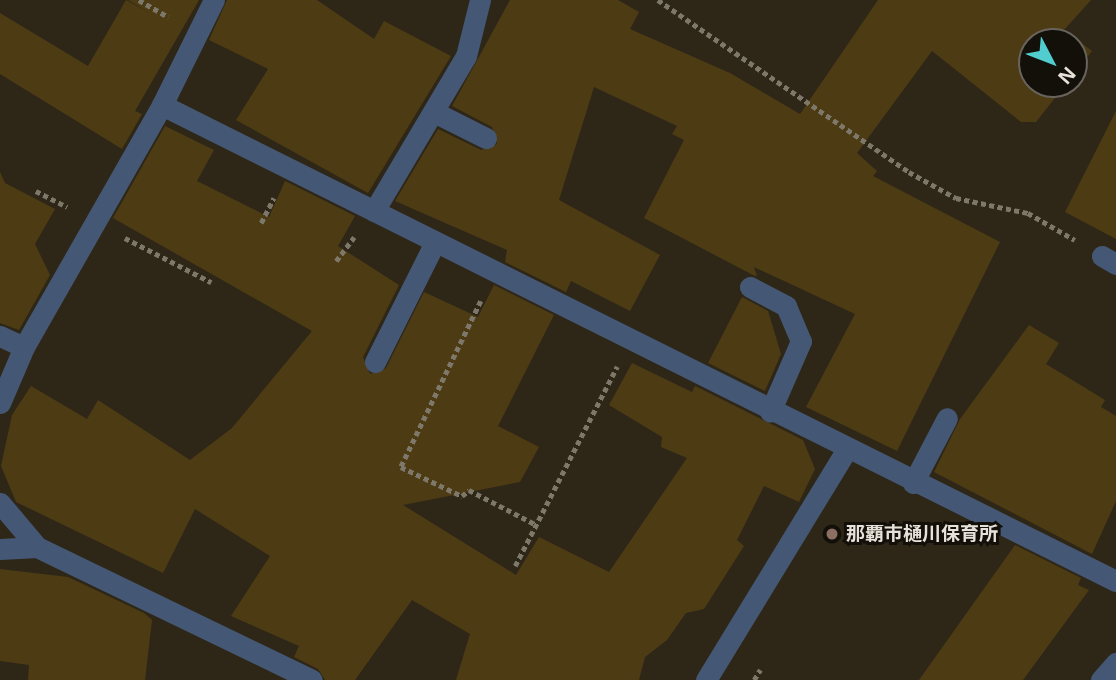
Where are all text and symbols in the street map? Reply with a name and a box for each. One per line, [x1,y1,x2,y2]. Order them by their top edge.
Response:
north arrow [1018,28,1088,98]
text: N [1052,61,1082,90]
place label: 那覇市樋川保育所 [846,523,998,545]
marker: 那覇市樋川保育所 [824,526,840,542]

